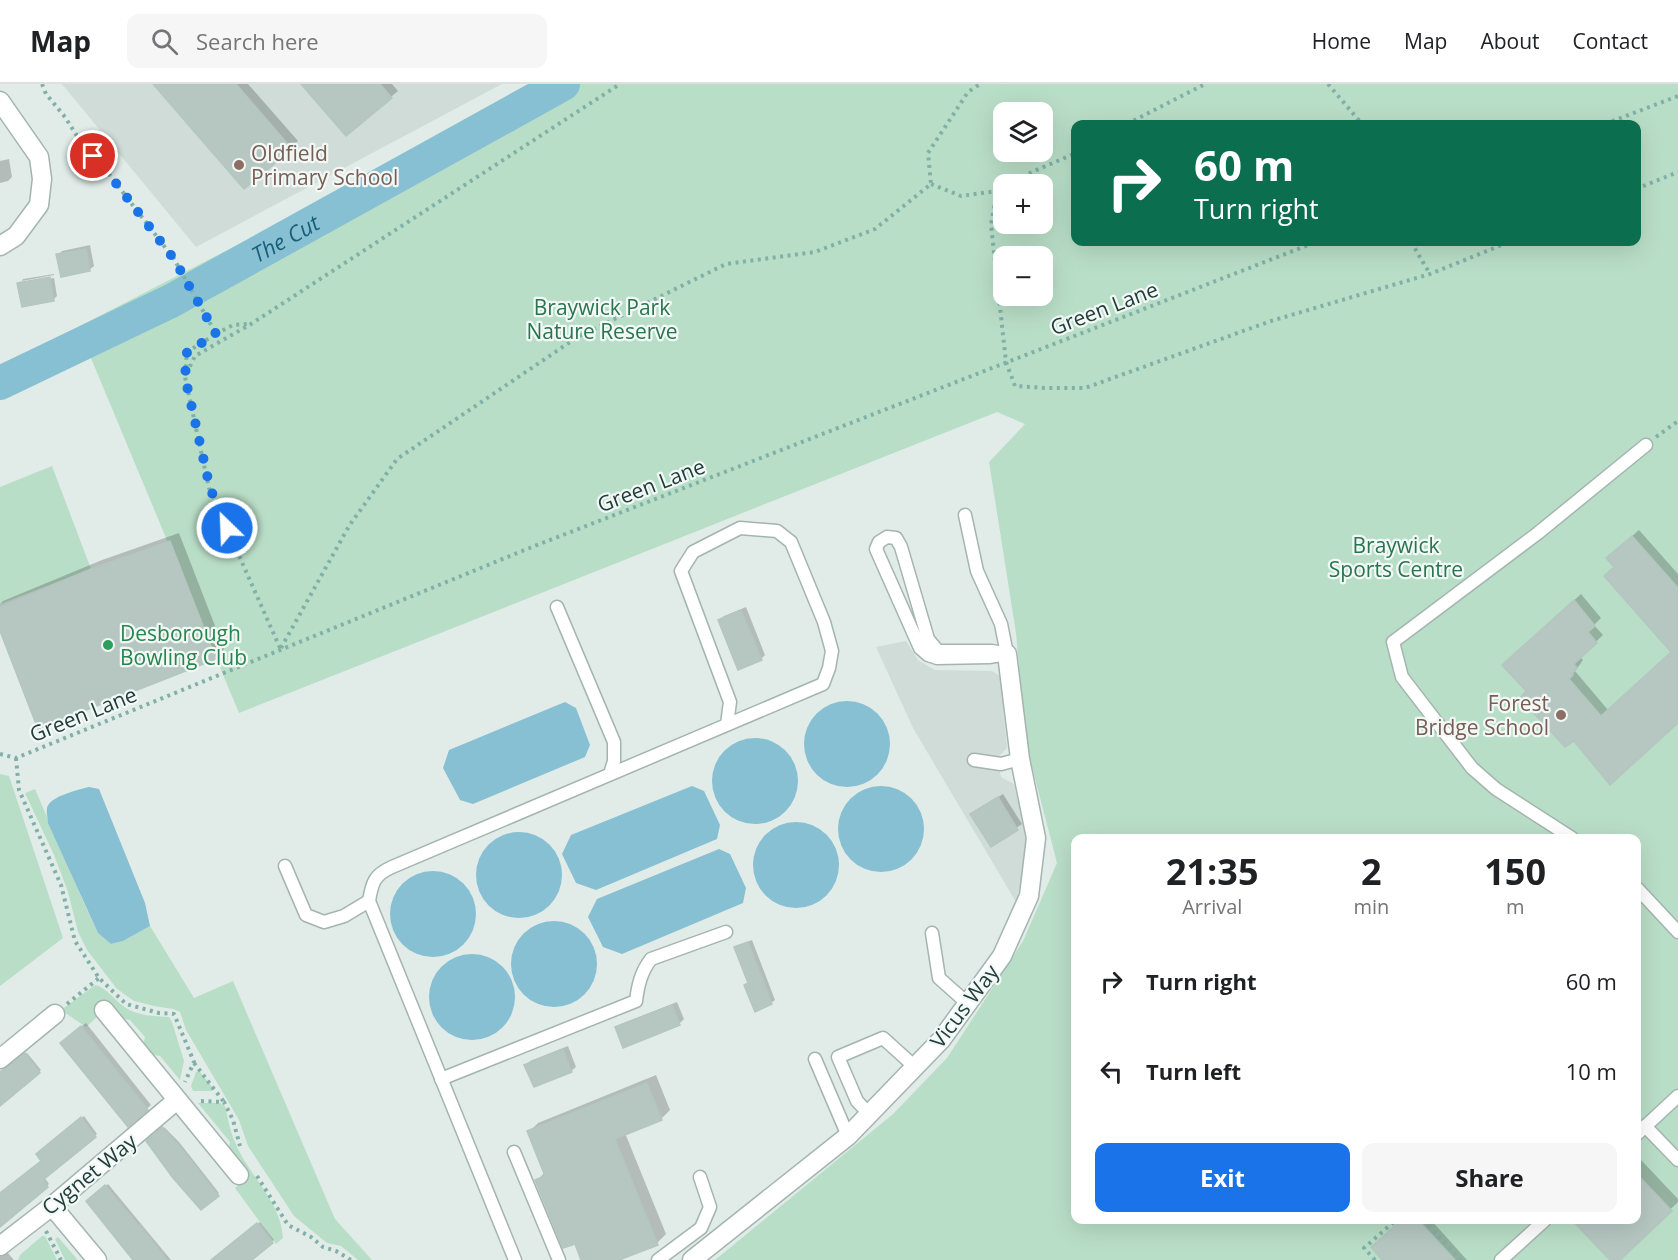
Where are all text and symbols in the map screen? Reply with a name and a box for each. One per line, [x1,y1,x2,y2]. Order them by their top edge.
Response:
search box [127,14,547,68]
text: Map [30,22,91,60]
icon: search [148,25,181,58]
text: Search here [196,26,319,56]
text: Home [1312,27,1371,55]
text: Map [1404,27,1447,55]
text: About [1480,27,1540,55]
text: Contact [1573,27,1648,55]
map controls [993,102,1053,306]
button: layers [993,102,1053,162]
pin [67,130,118,181]
text: 60 m [1194,136,1294,193]
icon: arrive [76,139,109,172]
place label: Oldfield Primary School [251,139,398,191]
icon: right [1095,144,1173,222]
marker: Oldfield Primary School [232,158,246,172]
button: + [993,174,1053,234]
text: Turn right [1194,190,1319,227]
water label: The Cut [246,207,325,269]
button: − [993,246,1053,306]
street label: Green Lane [1046,275,1162,341]
park label: Braywick Park Nature Reserve [526,293,678,345]
street label: Green Lane [593,452,709,518]
position arrow [195,496,259,560]
park label: Braywick Sports Centre [1329,531,1463,583]
place label: Desborough Bowling Club [120,619,247,671]
marker: Desborough Bowling Club [101,638,115,652]
street label: Green Lane [25,680,141,748]
place label: Forest Bridge School [1415,689,1549,741]
marker: Forest Bridge School [1554,708,1568,722]
text: 21:35 [1166,847,1259,896]
text: 2 [1361,847,1382,896]
text: 150 [1484,847,1546,896]
text: Arrival [1182,893,1242,920]
text: min [1353,893,1389,920]
text: m [1506,893,1524,920]
street label: Vicus Way [923,958,1005,1053]
icon: right [1095,965,1128,998]
text: Turn right [1146,966,1257,996]
text: 60 m [1566,966,1617,996]
icon: left [1095,1055,1128,1088]
text: Turn left [1146,1056,1241,1086]
text: 10 m [1566,1056,1617,1086]
street label: Cygnet Way [36,1127,143,1221]
button: Exit [1095,1143,1350,1212]
button: Share [1362,1143,1617,1212]

